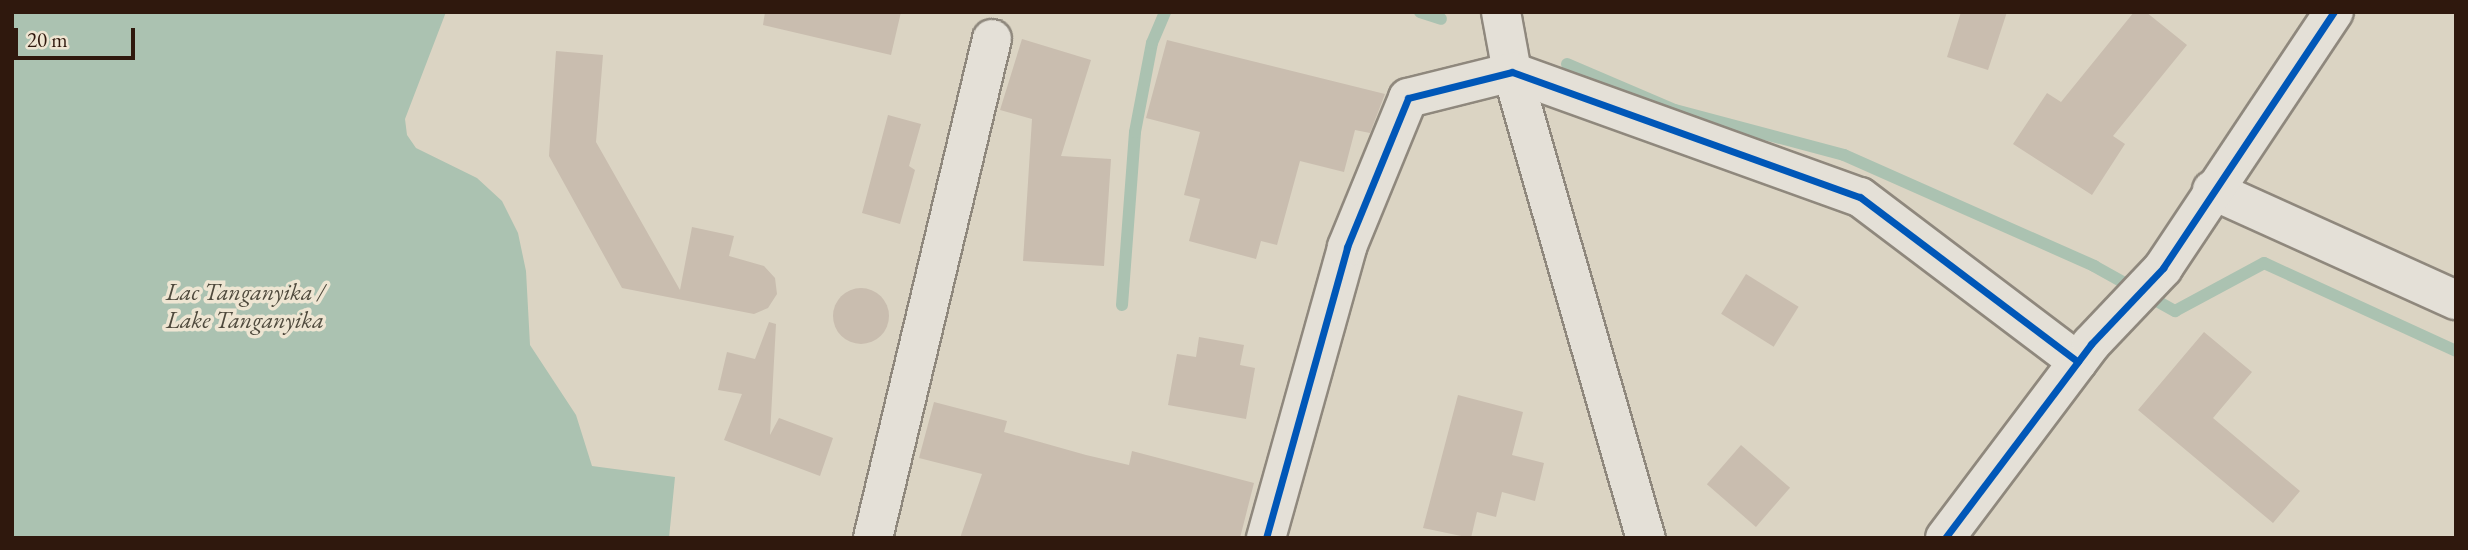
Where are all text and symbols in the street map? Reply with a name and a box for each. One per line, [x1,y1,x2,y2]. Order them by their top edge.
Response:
scale bar [18,14,138,58]
text: 20 m [27,26,68,53]
water label: Lac Tanganyika / Lake Tanganyika [166,278,324,334]

